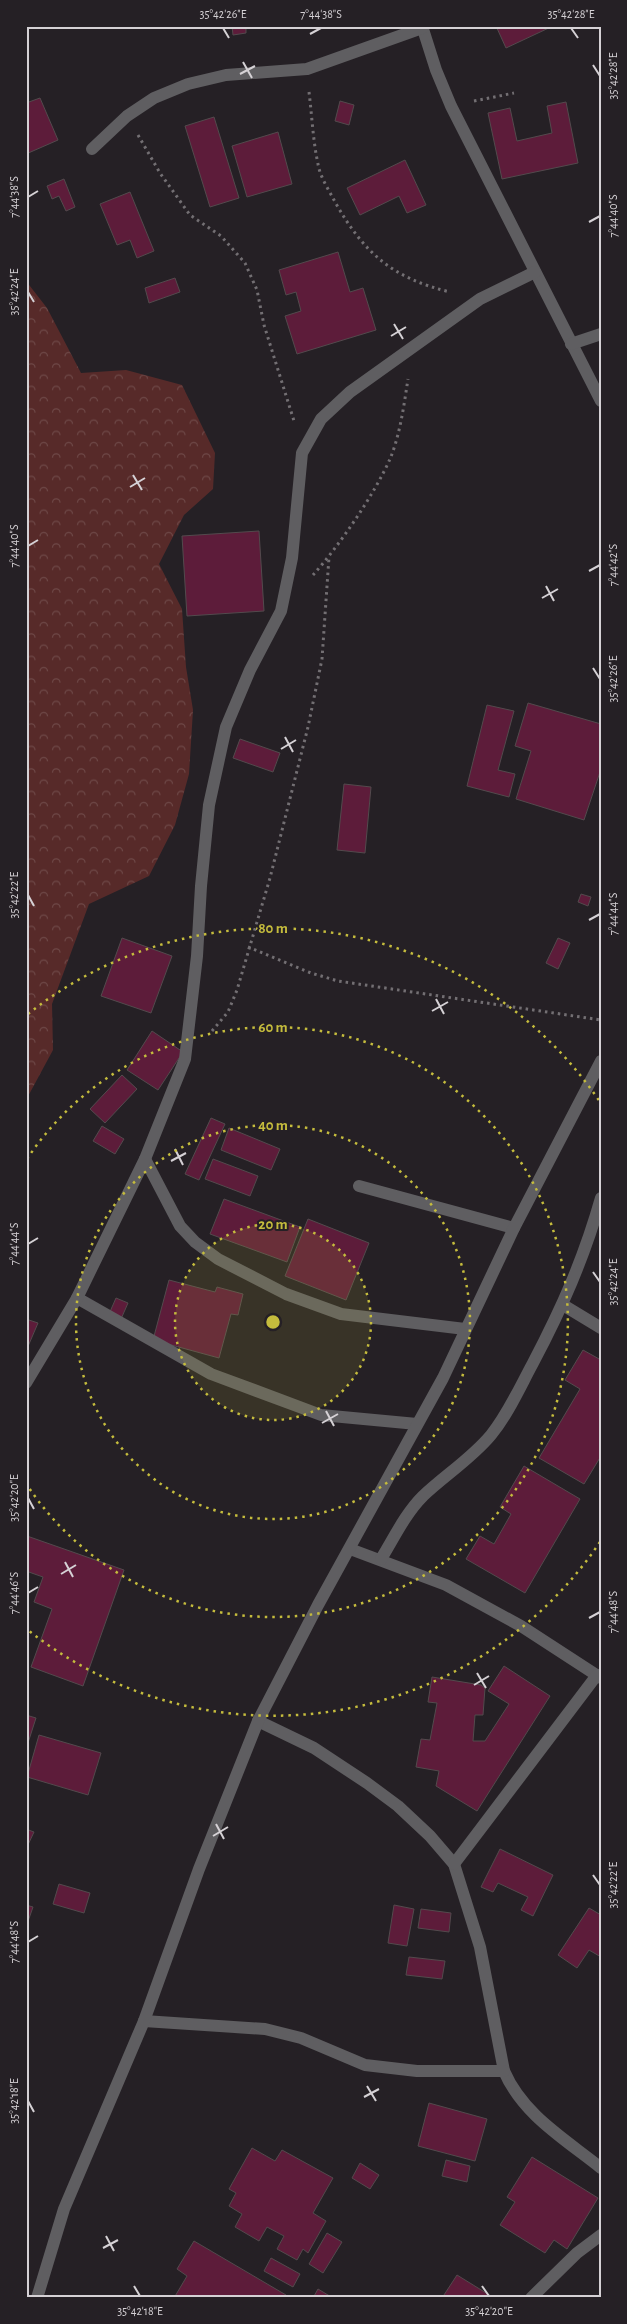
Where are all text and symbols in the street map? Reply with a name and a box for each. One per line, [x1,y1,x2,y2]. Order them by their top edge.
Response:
text: 35°42'26"E [200,8,247,20]
text: 7°44'38"S [300,8,342,20]
text: 35°42'28"E [548,8,595,20]
text: 35°42'28"E [607,52,619,100]
text: 7°44'38"S [8,176,20,218]
text: 7°44'40"S [607,194,619,238]
text: 35°42'24"E [8,268,20,316]
text: 7°44'40"S [8,524,20,568]
text: 7°44'42"S [607,544,619,586]
text: 35°42'26"E [607,655,619,702]
text: 35°42'22"E [8,871,20,918]
text: 7°44'44"S [607,892,619,935]
text: 80 m [258,921,288,936]
text: 60 m [258,1020,288,1035]
text: 40 m [258,1118,288,1133]
text: 20 m [258,1217,288,1232]
text: 7°44'44"S [8,1222,20,1265]
text: 35°42'24"E [607,1258,619,1306]
centre of rings [264,1313,282,1331]
text: 35°42'20"E [8,1474,20,1522]
text: 7°44'46"S [8,1571,20,1614]
text: 7°44'48"S [607,1590,619,1633]
text: 35°42'22"E [607,1861,619,1908]
text: 7°44'48"S [8,1920,20,1963]
text: 35°42'18"E [8,2078,20,2124]
text: 35°42'18"E [117,2305,163,2317]
text: 35°42'20"E [465,2305,513,2317]

